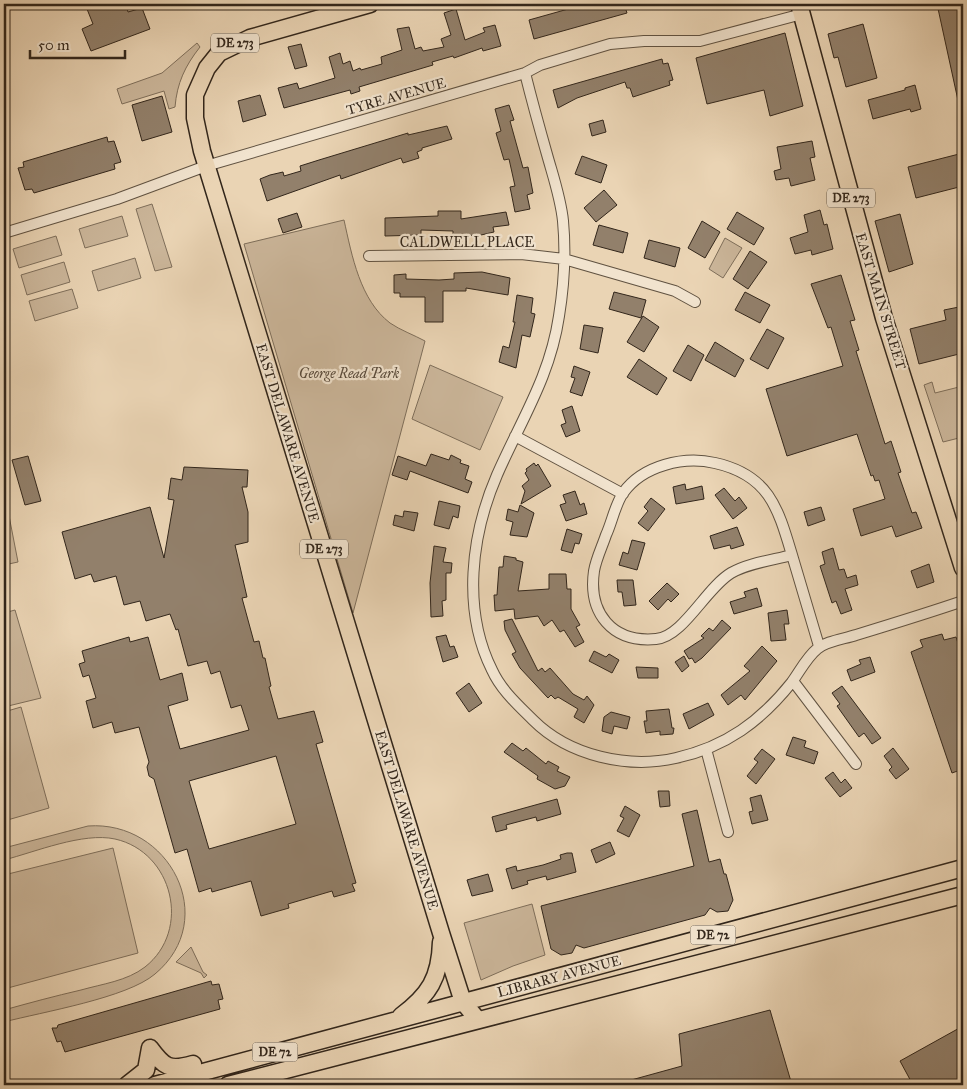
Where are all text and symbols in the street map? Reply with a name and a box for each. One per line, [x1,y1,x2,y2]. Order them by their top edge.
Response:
scale bar [30,28,125,60]
road number: DE 273 [211,34,259,52]
text: 50 m [38,36,70,54]
street label: TYRE AVENUE [344,74,448,119]
road number: DE 273 [827,188,875,208]
street label: EAST MAIN STREET [852,231,910,372]
street label: CALDWELL PLACE [400,234,534,251]
street label: EAST DELAWARE AVENUE [252,341,323,525]
park label: George Read Park [299,365,400,382]
road number: DE 273 [300,540,348,558]
street label: EAST DELAWARE AVENUE [371,728,442,912]
road number: DE 72 [690,926,736,944]
street label: LIBRARY AVENUE [495,952,623,1001]
road number: DE 72 [252,1042,298,1062]

